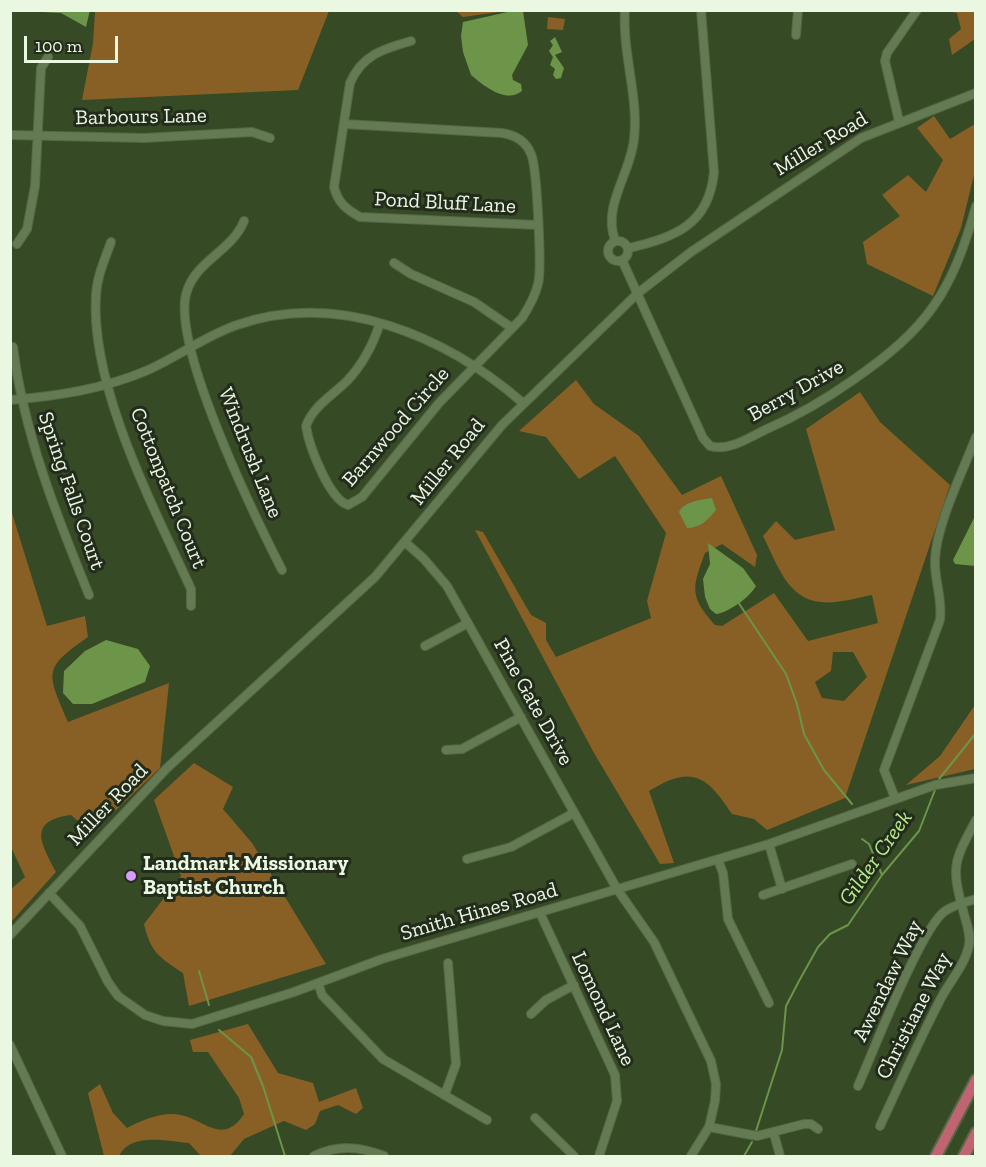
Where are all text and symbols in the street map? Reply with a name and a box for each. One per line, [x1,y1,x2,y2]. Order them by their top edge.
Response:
scale bar [27,24,122,62]
text: 100 m [35,35,82,57]
street label: Barbours Lane [75,103,207,131]
street label: Miller Road [770,106,872,182]
street label: Pond Bluff Lane [374,187,516,219]
street label: Berry Drive [744,354,848,428]
street label: Barnwood Circle [337,362,455,492]
street label: Windrush Lane [212,384,288,522]
street label: Cottonpatch Court [124,404,212,572]
street label: Spring Falls Court [32,409,110,573]
street label: Miller Road [405,414,491,510]
street label: Pine Gate Drive [488,634,578,770]
street label: Miller Road [63,759,153,851]
water label: Gilder Creek [834,806,918,910]
place label: Landmark Missionary Baptist Church [143,851,348,901]
marker: Landmark Missionary Baptist Church [124,869,138,883]
street label: Smith Hines Road [398,878,560,946]
street label: Awendaw Way [848,916,928,1046]
street label: Lomond Lane [566,948,640,1070]
street label: Christiane Way [871,948,957,1084]

